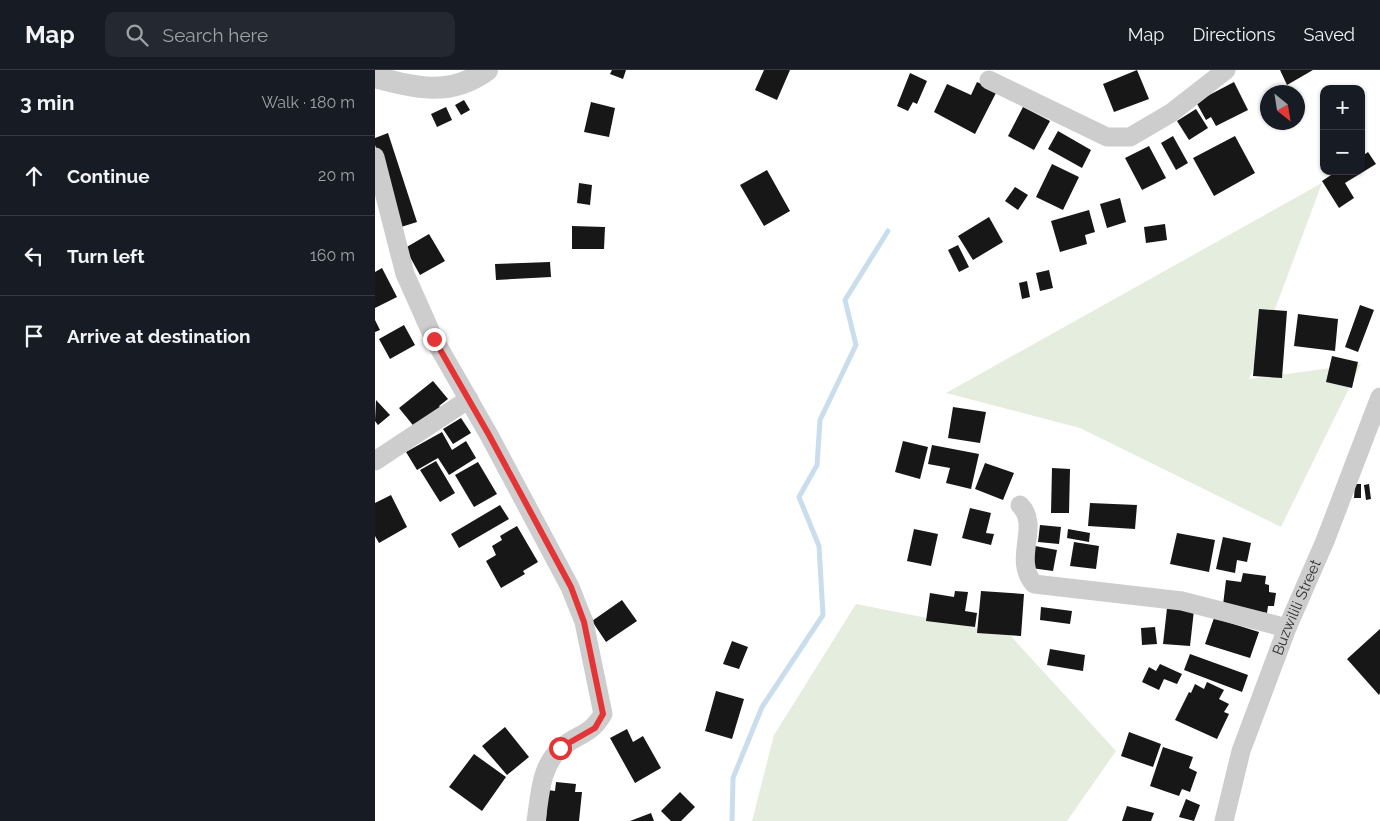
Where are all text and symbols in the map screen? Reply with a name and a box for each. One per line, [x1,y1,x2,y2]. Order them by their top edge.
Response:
search box [105,12,455,57]
text: Map [25,20,75,49]
icon: search [123,21,151,49]
text: Search here [163,24,268,46]
text: Map [1128,24,1164,45]
text: Directions [1192,24,1276,45]
text: Saved [1304,24,1355,45]
north arrow [1260,85,1305,130]
map controls [1320,85,1365,175]
button: + [1320,85,1365,130]
text: 3 min [20,90,74,115]
text: Walk · 180 m [261,93,355,112]
button: − [1320,130,1365,175]
icon: ahead [20,162,48,190]
text: Continue [67,165,150,187]
text: 20 m [318,166,355,185]
icon: left [20,242,48,270]
text: Turn left [67,245,144,267]
text: 160 m [310,246,355,265]
icon: arrive [20,322,48,350]
text: Arrive at destination [67,325,251,347]
route end [423,328,446,351]
street label: Buzwilili Street [1269,557,1325,658]
route start [549,737,572,760]

